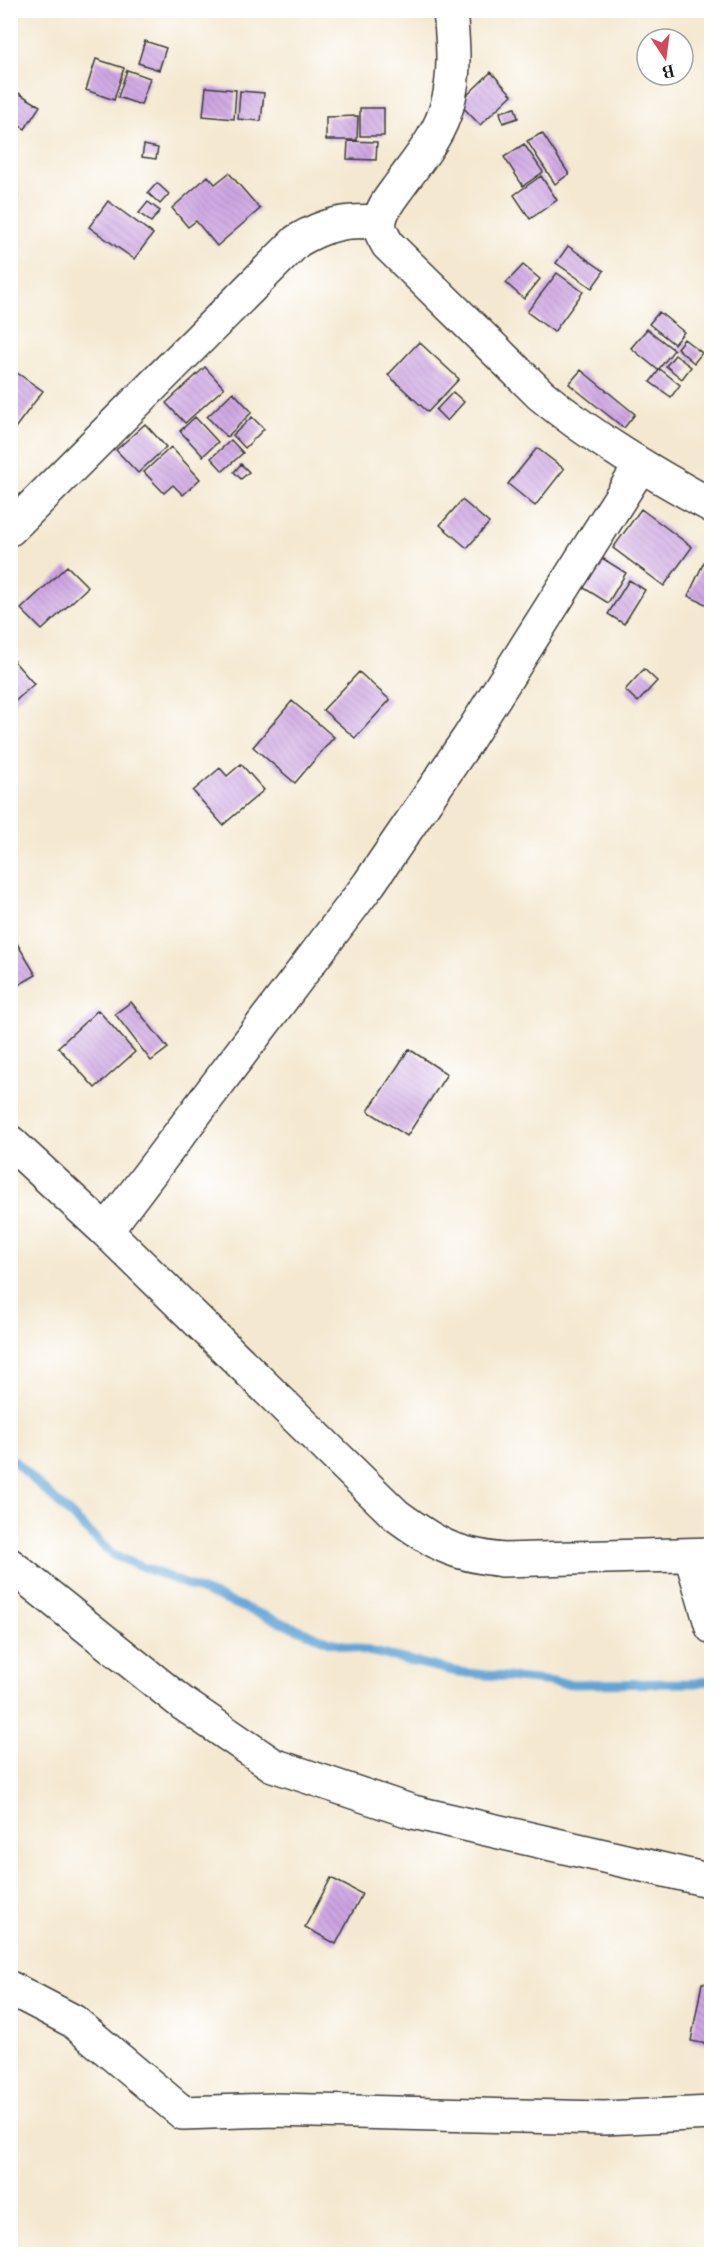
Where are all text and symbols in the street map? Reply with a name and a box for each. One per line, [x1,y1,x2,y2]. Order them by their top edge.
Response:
north arrow [635,27,695,87]
text: B [660,60,676,82]

